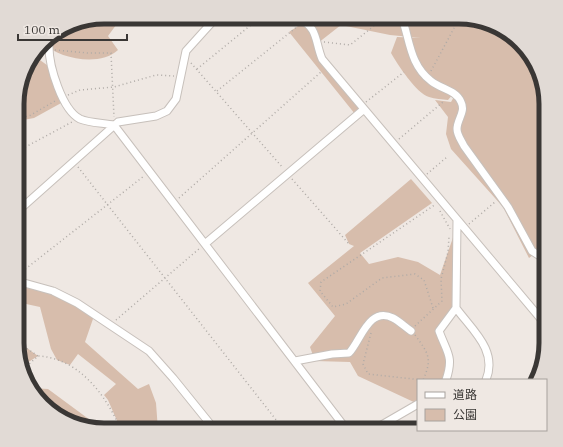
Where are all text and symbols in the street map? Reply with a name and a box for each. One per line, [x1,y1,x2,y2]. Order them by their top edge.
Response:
scale bar [18,16,127,42]
text: 100 m [24,22,60,37]
legend [417,379,547,431]
text: 道路 [453,387,477,402]
text: 公園 [453,407,477,422]

